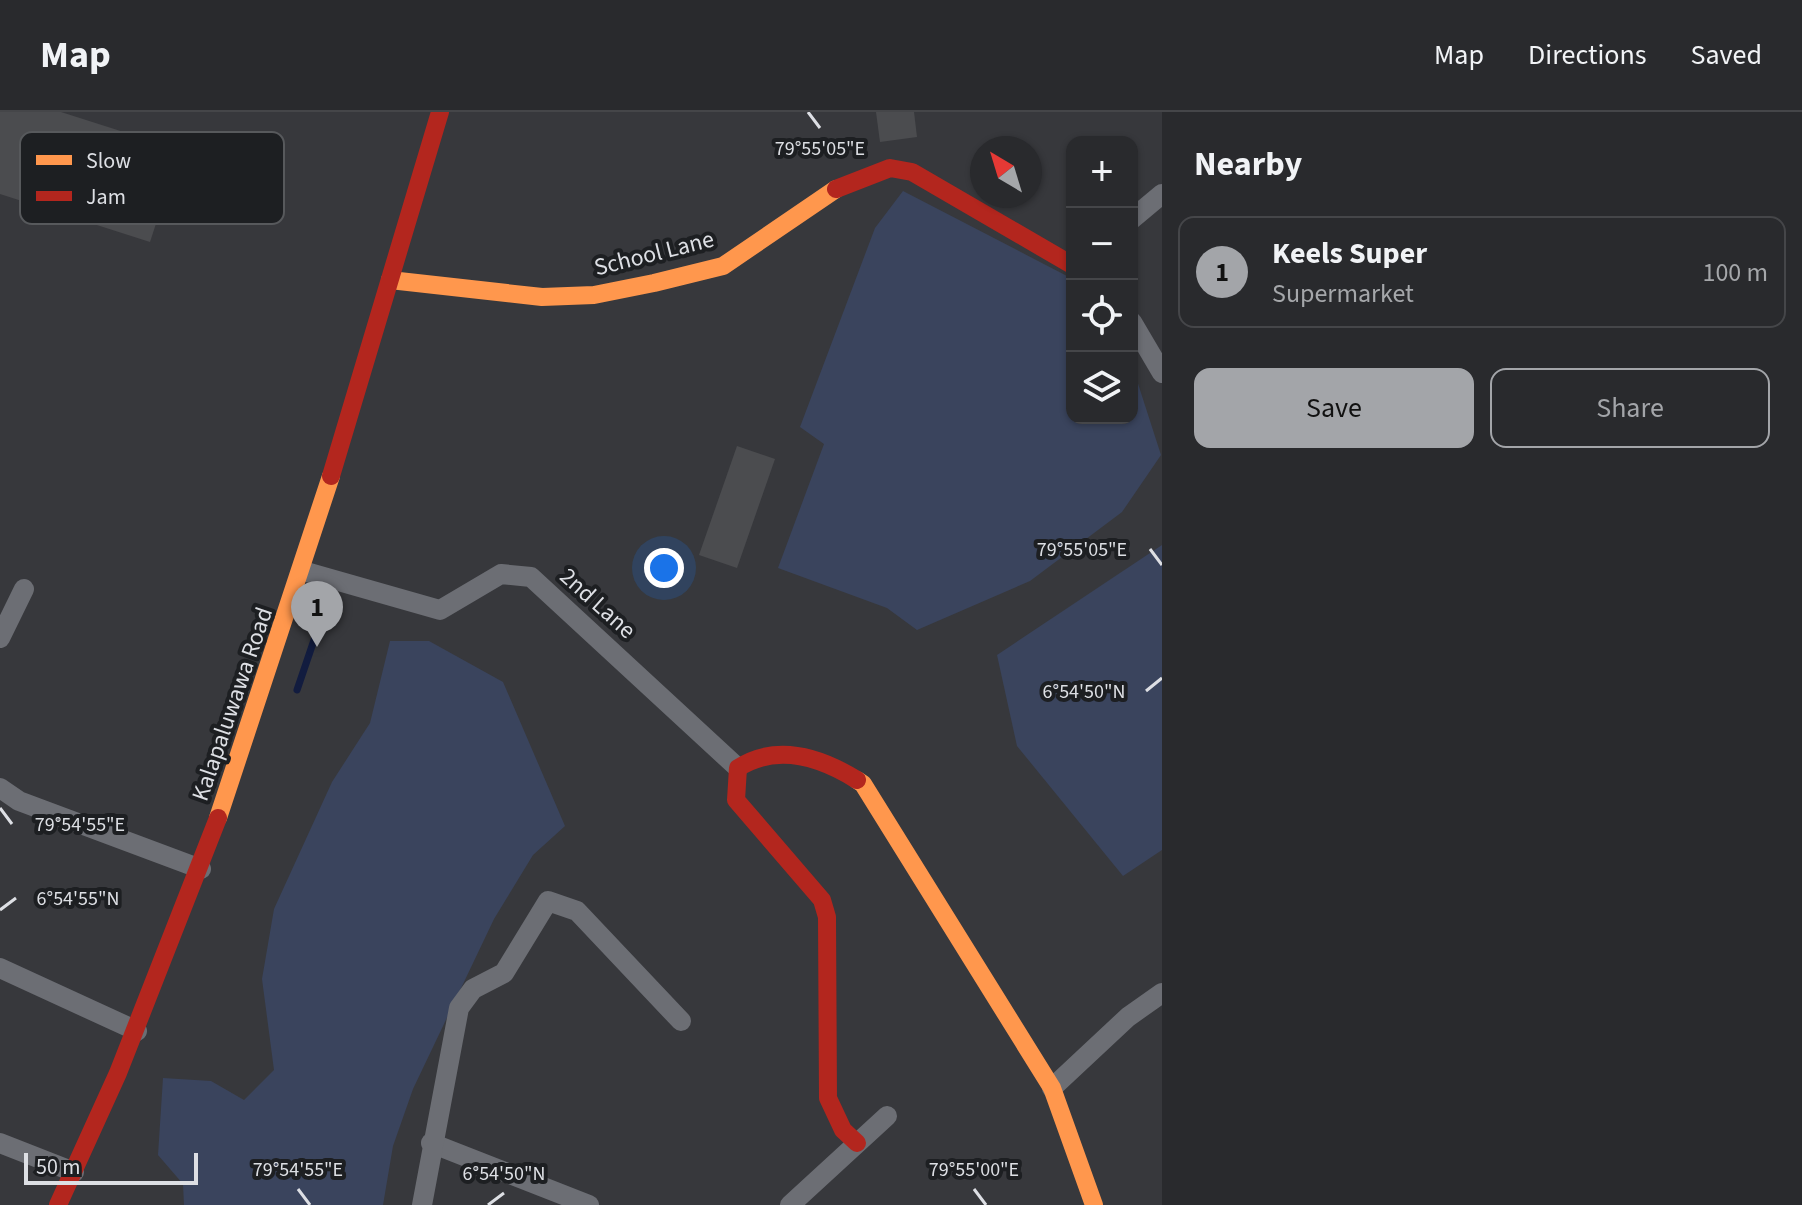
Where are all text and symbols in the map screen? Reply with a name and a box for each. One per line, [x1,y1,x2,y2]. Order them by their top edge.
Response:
text: Map [40,28,111,82]
text: Map [1434,35,1484,75]
text: Directions [1528,35,1647,75]
text: Saved [1691,35,1762,75]
legend [20,132,284,224]
text: 79°55'05"E [775,135,865,163]
north arrow [970,136,1042,208]
map controls [1066,136,1138,424]
button: + [1066,136,1138,208]
text: Nearby [1194,140,1302,189]
text: Slow [86,145,131,177]
text: Jam [86,181,126,213]
button: − [1066,208,1138,280]
street label: School Lane [590,222,718,285]
text: Keels Super [1272,232,1427,275]
text: 1 [1215,254,1229,291]
text: 100 m [1702,254,1768,291]
text: Supermarket [1272,275,1414,312]
button: locate [1066,280,1138,352]
button: layers [1066,352,1138,424]
button: Save [1194,368,1474,448]
button: Share [1490,368,1770,448]
text: 79°55'05"E [1037,536,1127,564]
your location [644,548,684,588]
street label: 2nd Lane [552,560,644,647]
pin: 1 [291,581,343,647]
street label: Kalapaluwawa Road [183,602,282,806]
text: 6°54'50"N [1043,678,1125,706]
text: 79°54'55"E [35,811,125,839]
text: 6°54'55"N [37,885,119,913]
scale bar [24,1149,198,1185]
text: 50 m [36,1151,81,1183]
text: 79°54'55"E [253,1156,343,1184]
text: 79°55'00"E [929,1156,1019,1184]
text: 6°54'50"N [463,1160,545,1188]

